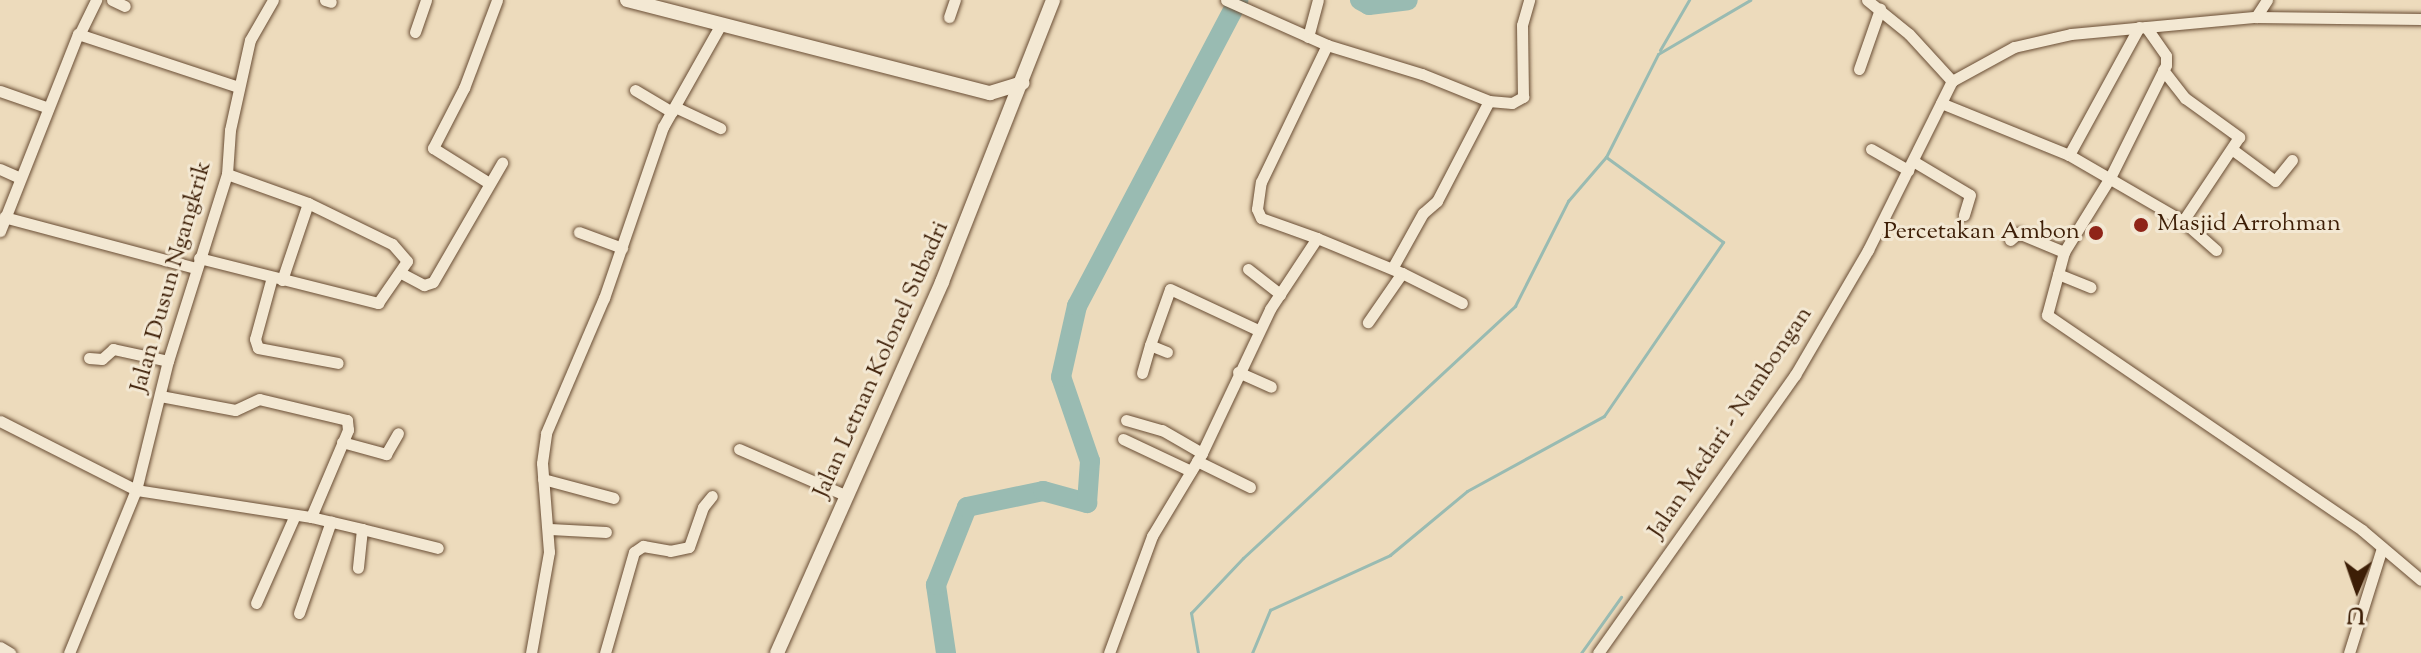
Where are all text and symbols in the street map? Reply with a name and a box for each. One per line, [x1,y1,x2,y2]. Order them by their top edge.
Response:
street label: Jalan Dusun Ngangkrik [125,158,219,396]
place label: Masjid Arrohman [2157,211,2341,239]
marker: Masjid Arrohman [2132,216,2150,234]
street label: Jalan Letnan Kolonel Subadri [808,217,956,503]
place label: Percetakan Ambon [1883,219,2080,247]
marker: Percetakan Ambon [2087,224,2105,242]
street label: Jalan Medari - Nambongan [1643,302,1819,544]
north arrow [2317,549,2397,629]
text: U [2347,597,2366,629]

